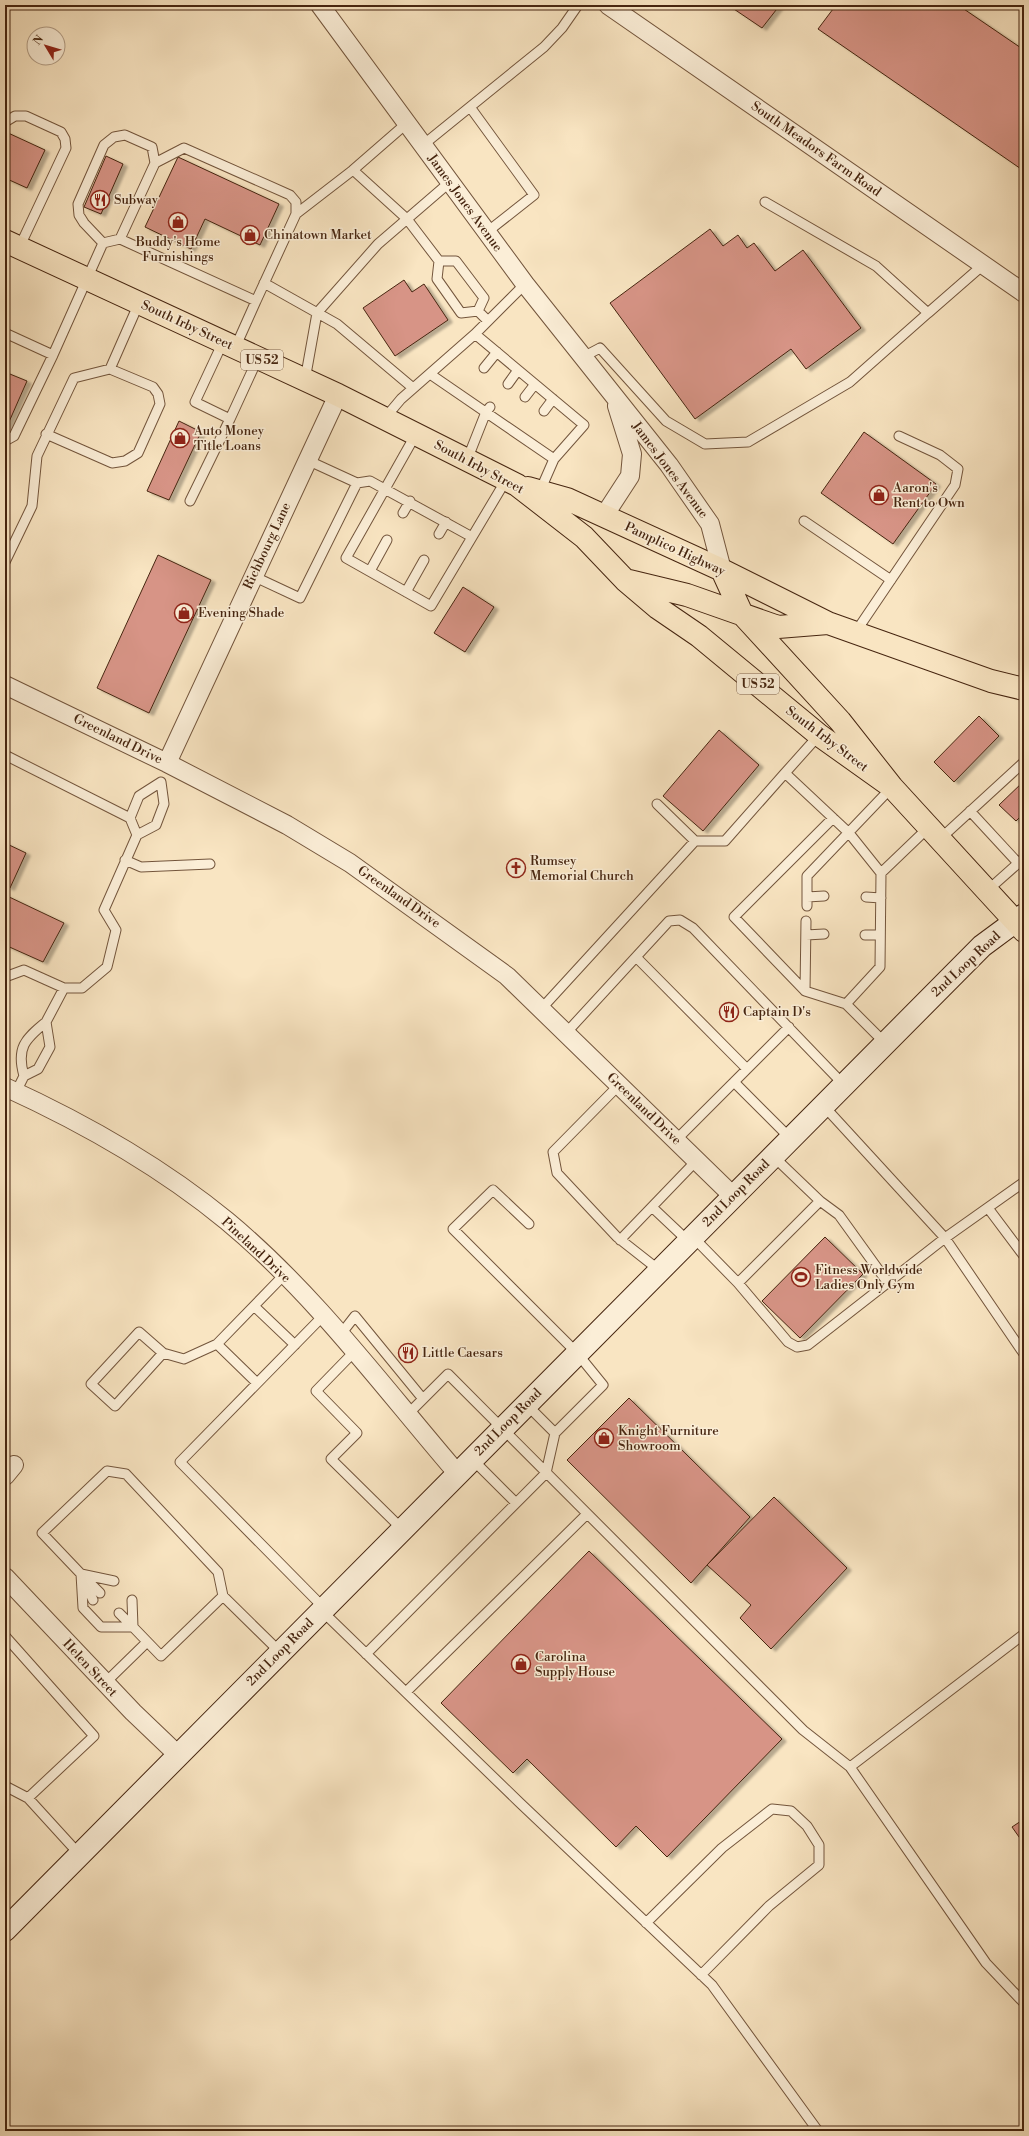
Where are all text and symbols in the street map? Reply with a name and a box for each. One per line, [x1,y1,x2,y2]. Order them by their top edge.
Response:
north arrow [26,26,66,66]
text: N [31,32,47,48]
street label: South Meadors Farm Road [748,98,885,200]
street label: James Jones Avenue [424,150,506,255]
restaurant icon: Subway [89,189,111,211]
place label: Subway [114,192,159,208]
shop icon: Buddy's Home Furnishings [167,211,189,233]
shop icon: Chinatown Market [239,224,261,246]
place label: Chinatown Market [264,227,372,243]
place label: Buddy's Home Furnishings [135,234,221,265]
street label: South Irby Street [139,297,236,353]
road number: US 52 [241,350,283,370]
street label: James Jones Avenue [628,418,712,522]
place label: Auto Money Title Loans [193,423,265,454]
shop icon: Auto Money Title Loans [169,427,191,449]
street label: South Irby Street [431,437,527,498]
place label: Aaron's Rent to Own [892,480,965,511]
shop icon: Aaron's Rent to Own [868,484,890,506]
street label: Richbourg Lane [240,500,294,592]
street label: Pamplico Highway [622,519,729,580]
shop icon: Evening Shade [173,602,195,624]
place label: Evening Shade [198,605,285,621]
road number: US 52 [737,674,779,694]
street label: South Irby Street [783,703,872,776]
street label: Greenland Drive [71,710,166,768]
place label: Rumsey Memorial Church [530,853,634,884]
church icon: Rumsey Memorial Church [505,857,527,879]
street label: Greenland Drive [355,863,444,932]
street label: 2nd Loop Road [928,927,1004,1000]
restaurant icon: Captain D's [718,1001,740,1023]
place label: Captain D's [743,1004,811,1020]
street label: Greenland Drive [603,1069,685,1149]
street label: 2nd Loop Road [699,1156,773,1230]
street label: Pineland Drive [218,1214,294,1286]
place label: Fitness Worldwide Ladies Only Gym [815,1262,923,1293]
sports icon: Fitness Worldwide Ladies Only Gym [790,1266,812,1288]
restaurant icon: Little Caesars [397,1342,419,1364]
place label: Little Caesars [422,1345,503,1361]
street label: 2nd Loop Road [471,1385,545,1459]
place label: Knight Furniture Showroom [618,1423,719,1454]
shop icon: Knight Furniture Showroom [593,1427,615,1449]
street label: 2nd Loop Road [243,1615,317,1689]
street label: Helen Street [59,1636,121,1700]
place label: Carolina Supply House [535,1649,616,1680]
shop icon: Carolina Supply House [510,1653,532,1675]

